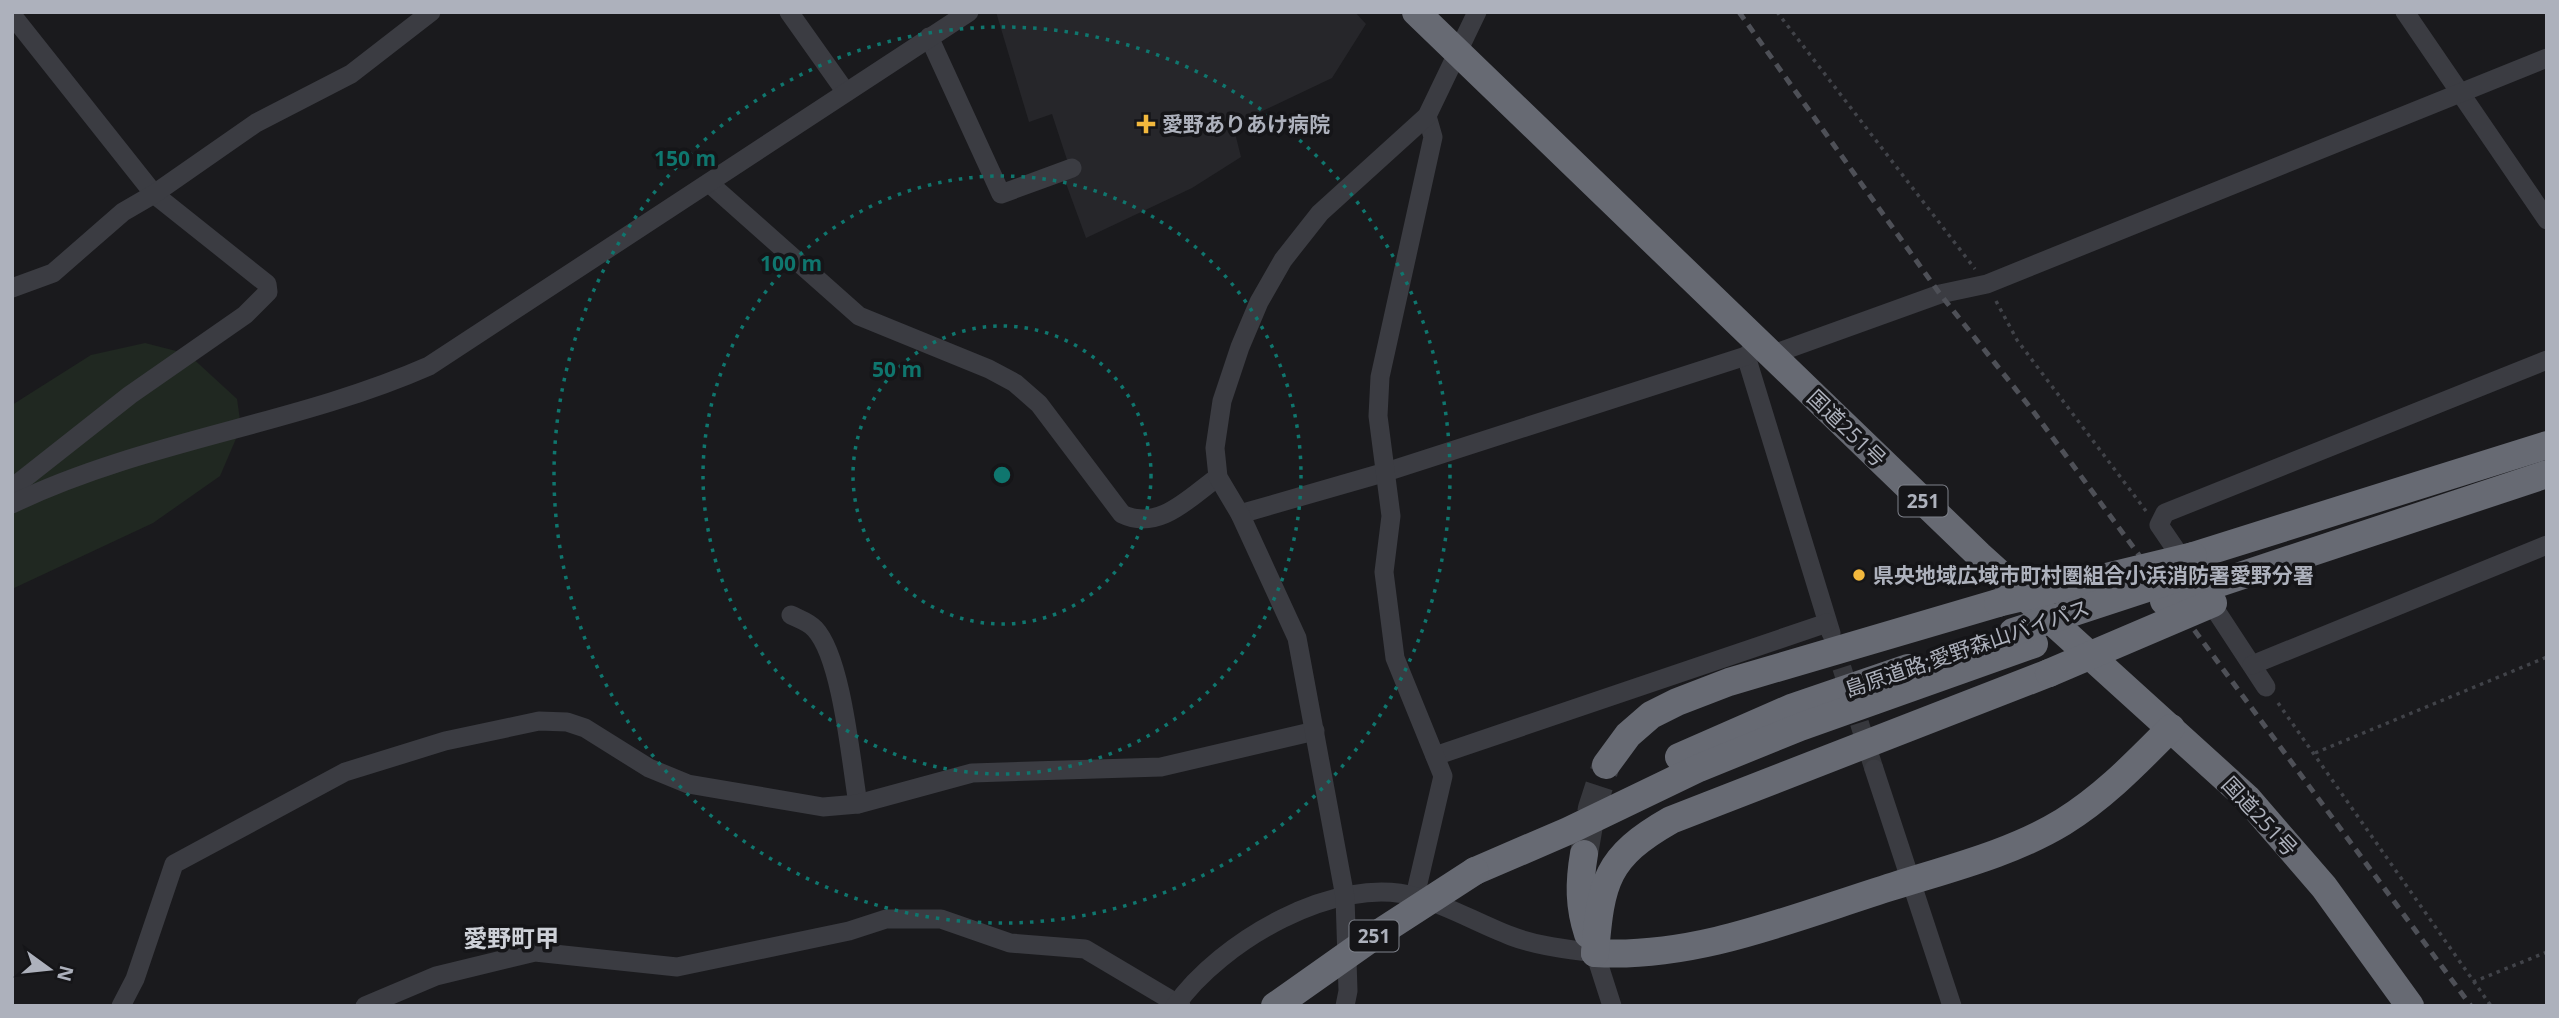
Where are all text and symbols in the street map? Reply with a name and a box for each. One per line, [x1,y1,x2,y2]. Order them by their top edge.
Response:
place label: 愛野ありあけ病院 [1162,110,1330,138]
marker: 愛野ありあけ病院 [1136,114,1156,134]
text: 150 m [654,144,716,172]
text: 100 m [760,249,822,277]
text: 50 m [872,355,922,383]
street label: 国道251号 [1802,384,1892,472]
centre of rings [990,463,1014,487]
road number: 251 [1898,486,1948,516]
place label: 県央地域広域市町村圏組合小浜消防署愛野分署 [1873,561,2314,589]
marker: 県央地域広域市町村圏組合小浜消防署愛野分署 [1851,567,1867,583]
street label: 島原道路;愛野森山バイパス [1841,593,2093,703]
street label: 国道251号 [2216,770,2304,862]
road number: 251 [1350,920,1398,952]
district label: 愛野町甲 [463,921,559,954]
north arrow [14,934,84,1004]
text: N [51,963,80,984]

